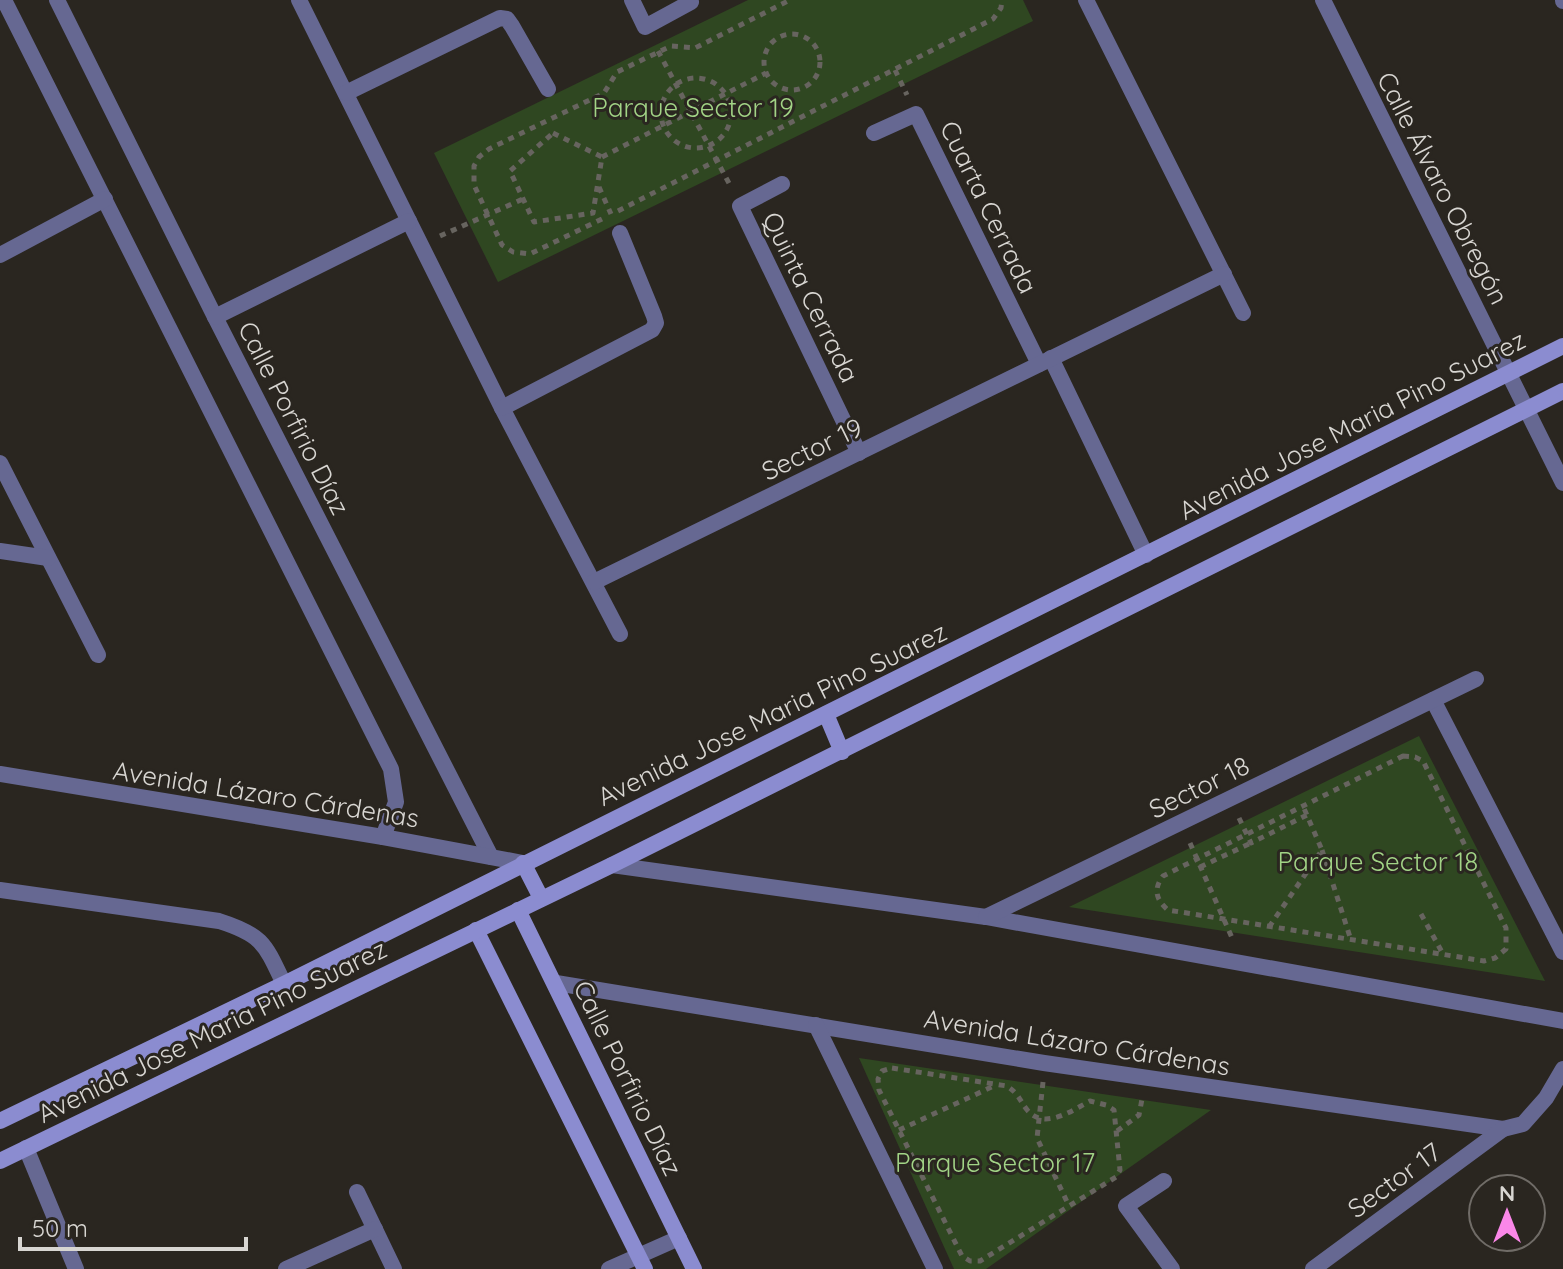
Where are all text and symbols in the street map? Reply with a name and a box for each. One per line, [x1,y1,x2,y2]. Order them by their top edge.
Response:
street label: Calle Álvaro Obregón [1370,66,1516,310]
park label: Parque Sector 19 [592,91,794,124]
street label: Cuarta Cerrada [933,115,1045,299]
street label: Quinta Cerrada [755,206,867,388]
street label: Calle Porfirio Díaz [231,316,357,520]
street label: Avenida Jose Maria Pino Suarez [1173,323,1531,527]
street label: Sector 19 [756,410,868,488]
street label: Avenida Jose Maria Pino Suarez [592,615,952,813]
street label: Sector 18 [1143,749,1255,825]
street label: Avenida Lázaro Cárdenas [111,754,421,834]
park label: Parque Sector 18 [1278,845,1478,878]
street label: Avenida Jose Maria Pino Suarez [32,932,392,1130]
street label: Calle Porfirio Díaz [567,975,689,1181]
street label: Avenida Lázaro Cárdenas [922,1002,1232,1082]
street label: Sector 17 [1341,1135,1447,1225]
park label: Parque Sector 17 [895,1146,1095,1179]
north arrow [1467,1173,1547,1253]
text: N [1499,1179,1515,1207]
scale bar [20,1201,246,1251]
text: 50 m [32,1213,88,1243]

